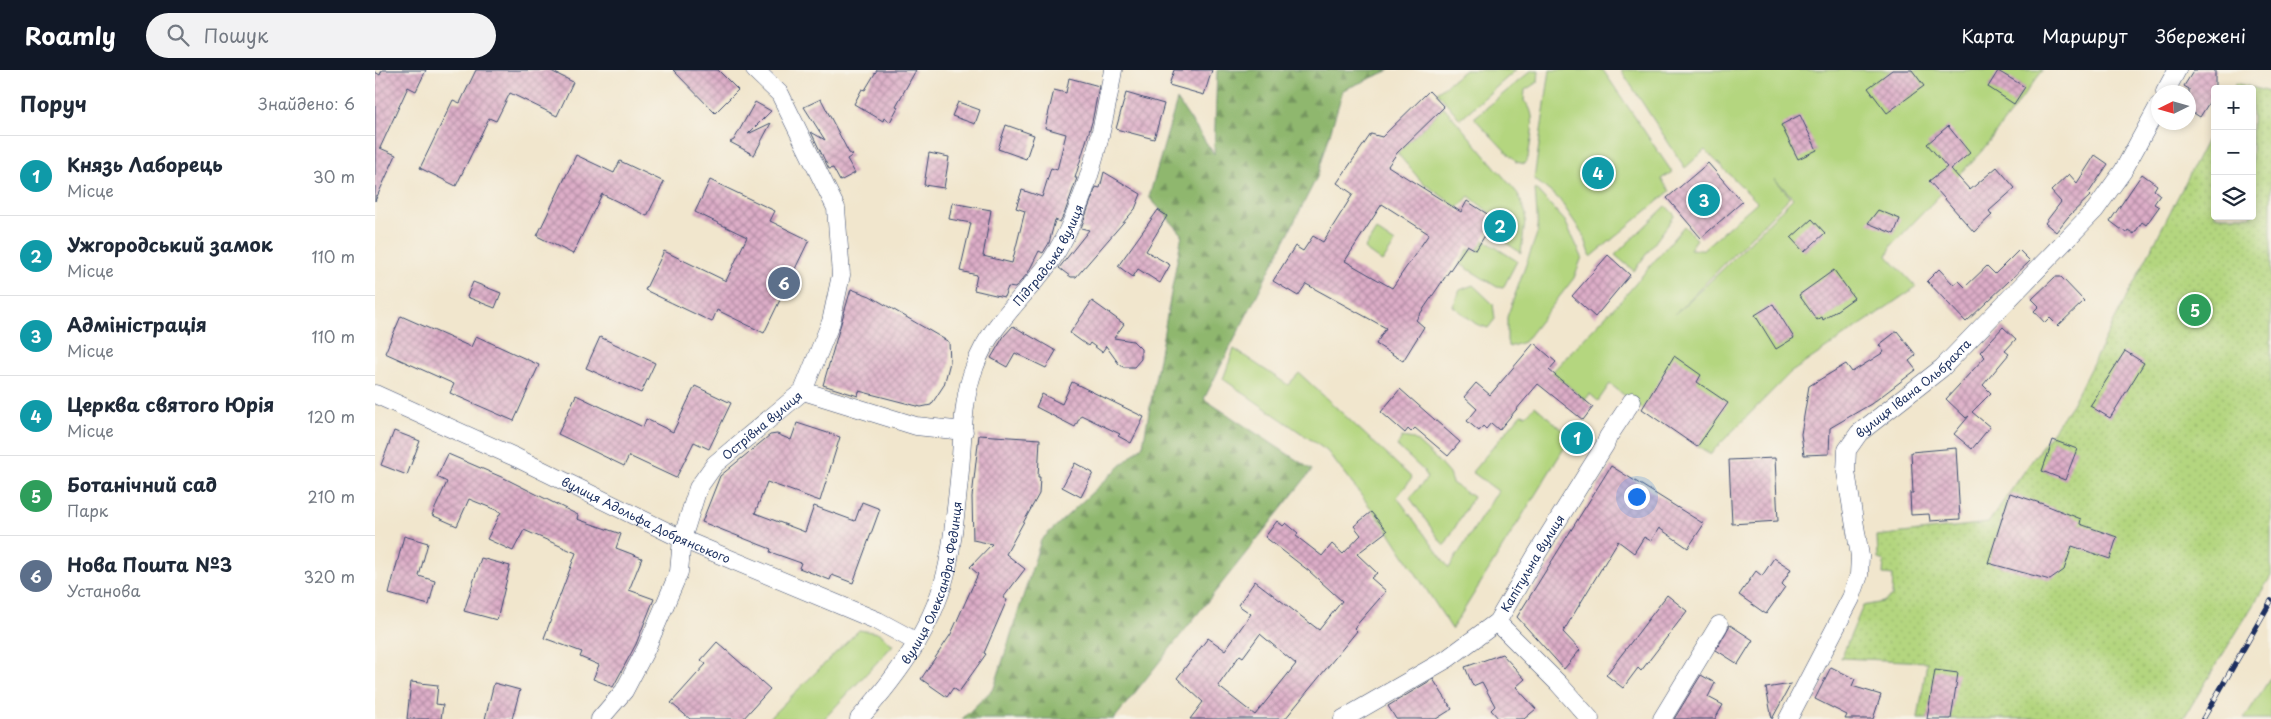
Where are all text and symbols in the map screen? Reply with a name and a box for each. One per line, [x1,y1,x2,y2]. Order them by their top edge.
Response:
search box [146,13,496,58]
text: Roamly [25,17,116,53]
icon: search [164,21,192,49]
text: Пошук [204,21,268,49]
text: Карта [1961,22,2014,49]
text: Маршрут [2042,22,2127,49]
text: Збережені [2155,22,2246,49]
north arrow [2151,85,2196,130]
map controls [2211,85,2256,220]
button: + [2211,85,2256,130]
text: Поруч [20,87,87,119]
text: Знайдено: 6 [258,91,355,115]
button: − [2211,130,2256,175]
text: Князь Лаборець [67,150,223,178]
pin: 4 [1582,154,1614,192]
text: 1 [32,164,40,188]
text: 30 m [313,164,355,188]
button: layers [2211,175,2256,220]
text: Місце [67,178,114,202]
pin: 3 [1688,181,1720,219]
street label: Підградська вулиця [1008,202,1087,310]
pin: 2 [1484,207,1516,245]
text: Ужгородський замок [67,230,273,258]
text: 2 [30,244,42,268]
text: 110 m [312,244,355,268]
text: Місце [67,258,114,282]
pin: 6 [768,264,800,302]
pin: 5 [2179,291,2211,329]
text: Адміністрація [67,310,207,338]
text: 3 [31,324,41,348]
text: 110 m [312,324,355,348]
street label: вулиця Івана Ольбрахта [1851,334,1975,442]
text: Місце [67,338,114,362]
street label: Острівна вулиця [718,386,806,464]
text: Церква святого Юрія [67,390,274,418]
text: 4 [31,404,41,428]
text: 120 m [308,404,355,428]
text: Місце [67,418,114,442]
pin: 1 [1561,419,1593,457]
text: Ботанічний сад [67,470,217,498]
street label: вулиця Адольфа Добрянського [559,472,734,567]
text: 5 [31,484,41,508]
text: 210 m [307,484,355,508]
your location [1624,484,1650,510]
text: Парк [67,498,108,522]
street label: вулиця Олександра Фединця [896,501,966,668]
street label: Капітульна вулиця [1496,511,1568,615]
text: Нова Пошта №3 [67,550,232,578]
text: 6 [30,564,42,588]
text: 320 m [304,564,355,588]
text: Установа [67,578,140,602]

